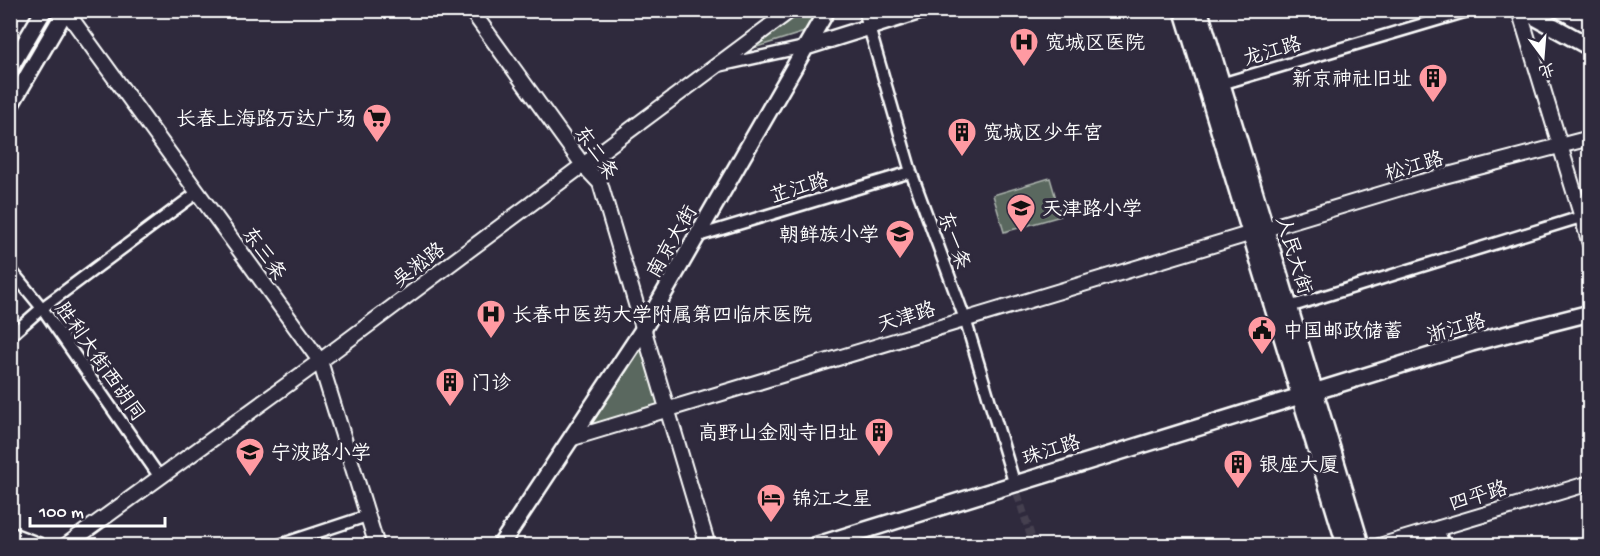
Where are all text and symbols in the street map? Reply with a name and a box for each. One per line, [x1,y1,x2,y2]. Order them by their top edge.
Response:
hospital icon: 宽城区医院 [1008,26,1040,68]
north arrow [1513,27,1573,87]
place label: 宽城区医院 [1045,32,1145,57]
street label: 龙江路 [1240,32,1306,73]
text: 北 [1536,57,1557,80]
building icon: 新京神社旧址 [1417,62,1449,104]
place label: 新京神社旧址 [1292,68,1412,93]
supermarket icon: 长春上海路万达广场 [361,102,393,144]
place label: 长春上海路万达广场 [176,108,356,133]
building icon: 宽城区少年宫 [946,116,978,158]
street label: 东二条 [568,122,622,185]
place label: 宽城区少年宫 [983,122,1103,147]
street label: 松江路 [1382,147,1448,188]
street label: 芷江路 [767,168,833,210]
school or university icon: 天津路小学 [1005,192,1037,234]
place label: 天津路小学 [1042,198,1142,223]
street label: 南京大街 [642,201,704,283]
street label: 东一条 [931,208,975,273]
street label: 人民大街 [1269,214,1315,298]
school or university icon: 朝鲜族小学 [884,218,916,260]
street label: 东三条 [235,223,291,286]
place label: 朝鲜族小学 [779,224,879,249]
street label: 吴淞路 [388,237,452,294]
street label: 天津路 [874,297,940,339]
street label: 胜利大街西胡同 [49,298,149,427]
hospital icon: 长春中医药大学附属第四临床医院 [475,298,507,340]
place label: 长春中医药大学附属第四临床医院 [512,304,812,329]
street label: 浙江路 [1424,309,1490,350]
public building icon: 中国邮政储蓄 [1246,314,1278,356]
place label: 中国邮政储蓄 [1283,320,1403,345]
building icon: 门诊 [434,366,466,408]
place label: 门诊 [471,372,511,397]
building icon: 高野山金刚寺旧址 [863,416,895,458]
place label: 高野山金刚寺旧址 [698,422,858,447]
street label: 珠江路 [1019,430,1085,472]
school or university icon: 宁波路小学 [234,436,266,478]
place label: 宁波路小学 [271,442,371,467]
building icon: 银座大厦 [1222,448,1254,490]
place label: 银座大厦 [1259,454,1339,479]
street label: 四平路 [1446,476,1512,518]
hotel icon: 锦江之星 [755,482,787,524]
place label: 锦江之星 [792,488,872,513]
scale bar [30,490,165,528]
text: 100 m [38,503,84,524]

